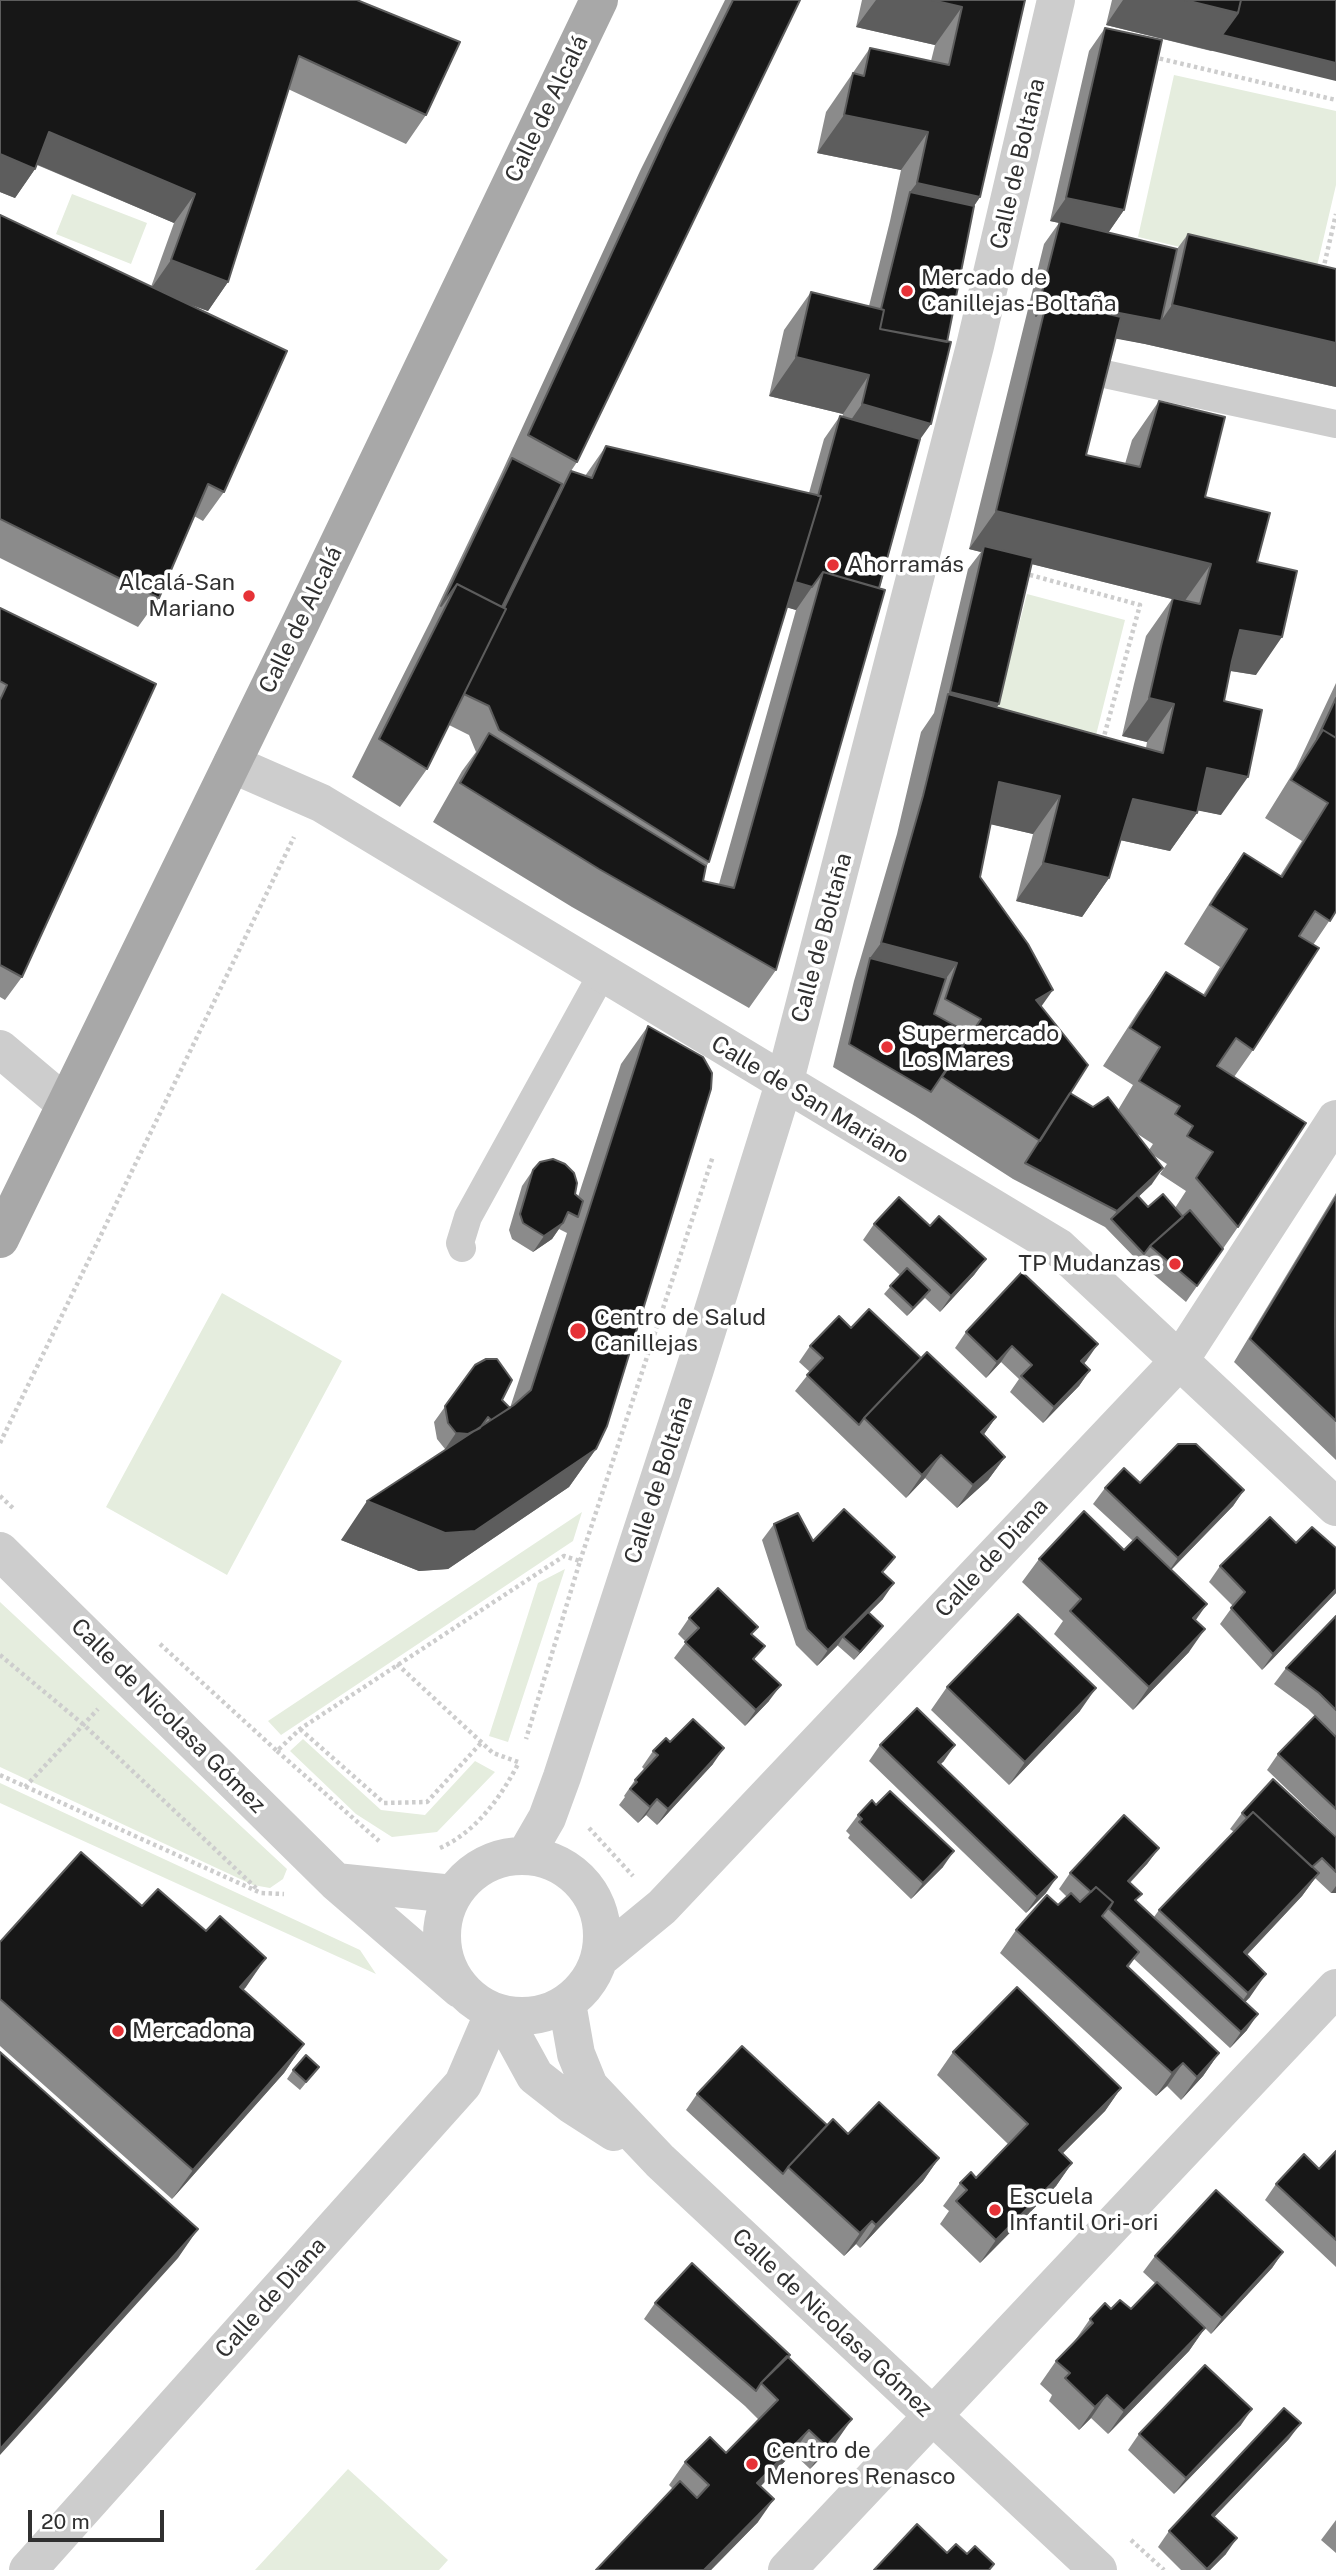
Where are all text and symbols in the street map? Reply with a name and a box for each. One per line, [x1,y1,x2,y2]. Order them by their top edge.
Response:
street label: Calle de Alcalá [500,31,594,187]
street label: Calle de Boltaña [985,76,1051,252]
place label: Mercado de Canillejas-Boltaña [921,264,1117,318]
marker: Mercado de Canillejas-Boltaña [899,283,915,299]
street label: Calle de Alcalá [254,542,348,698]
place label: Ahorramás [847,551,964,579]
marker: Ahorramás [825,557,841,573]
place label: Alcalá-San Mariano [118,569,235,623]
marker: Alcalá-San Mariano [241,588,257,604]
street label: Calle de Boltaña [786,850,858,1026]
place label: Supermercado Los Mares [901,1020,1059,1074]
street label: Calle de San Mariano [706,1030,914,1170]
marker: Supermercado Los Mares [879,1039,895,1055]
place label: TP Mudanzas [1018,1250,1161,1278]
marker: TP Mudanzas [1167,1256,1183,1272]
place label: Centro de Salud Canillejas [594,1304,766,1358]
marker: Centro de Salud Canillejas [568,1321,588,1341]
street label: Calle de Boltaña [619,1393,699,1567]
street label: Calle de Diana [930,1493,1054,1623]
street label: Calle de Nicolasa Gómez [65,1613,271,1819]
place label: Mercadona [132,2017,252,2045]
marker: Mercadona [110,2023,126,2039]
place label: Escuela Infantil Ori-ori [1009,2183,1158,2237]
marker: Escuela Infantil Ori-ori [987,2202,1003,2218]
street label: Calle de Nicolasa Gómez [726,2223,938,2423]
street label: Calle de Diana [210,2232,332,2364]
place label: Centro de Menores Renasco [766,2437,956,2491]
marker: Centro de Menores Renasco [744,2456,760,2472]
scale bar [32,2496,168,2540]
text: 20 m [41,2509,90,2534]

